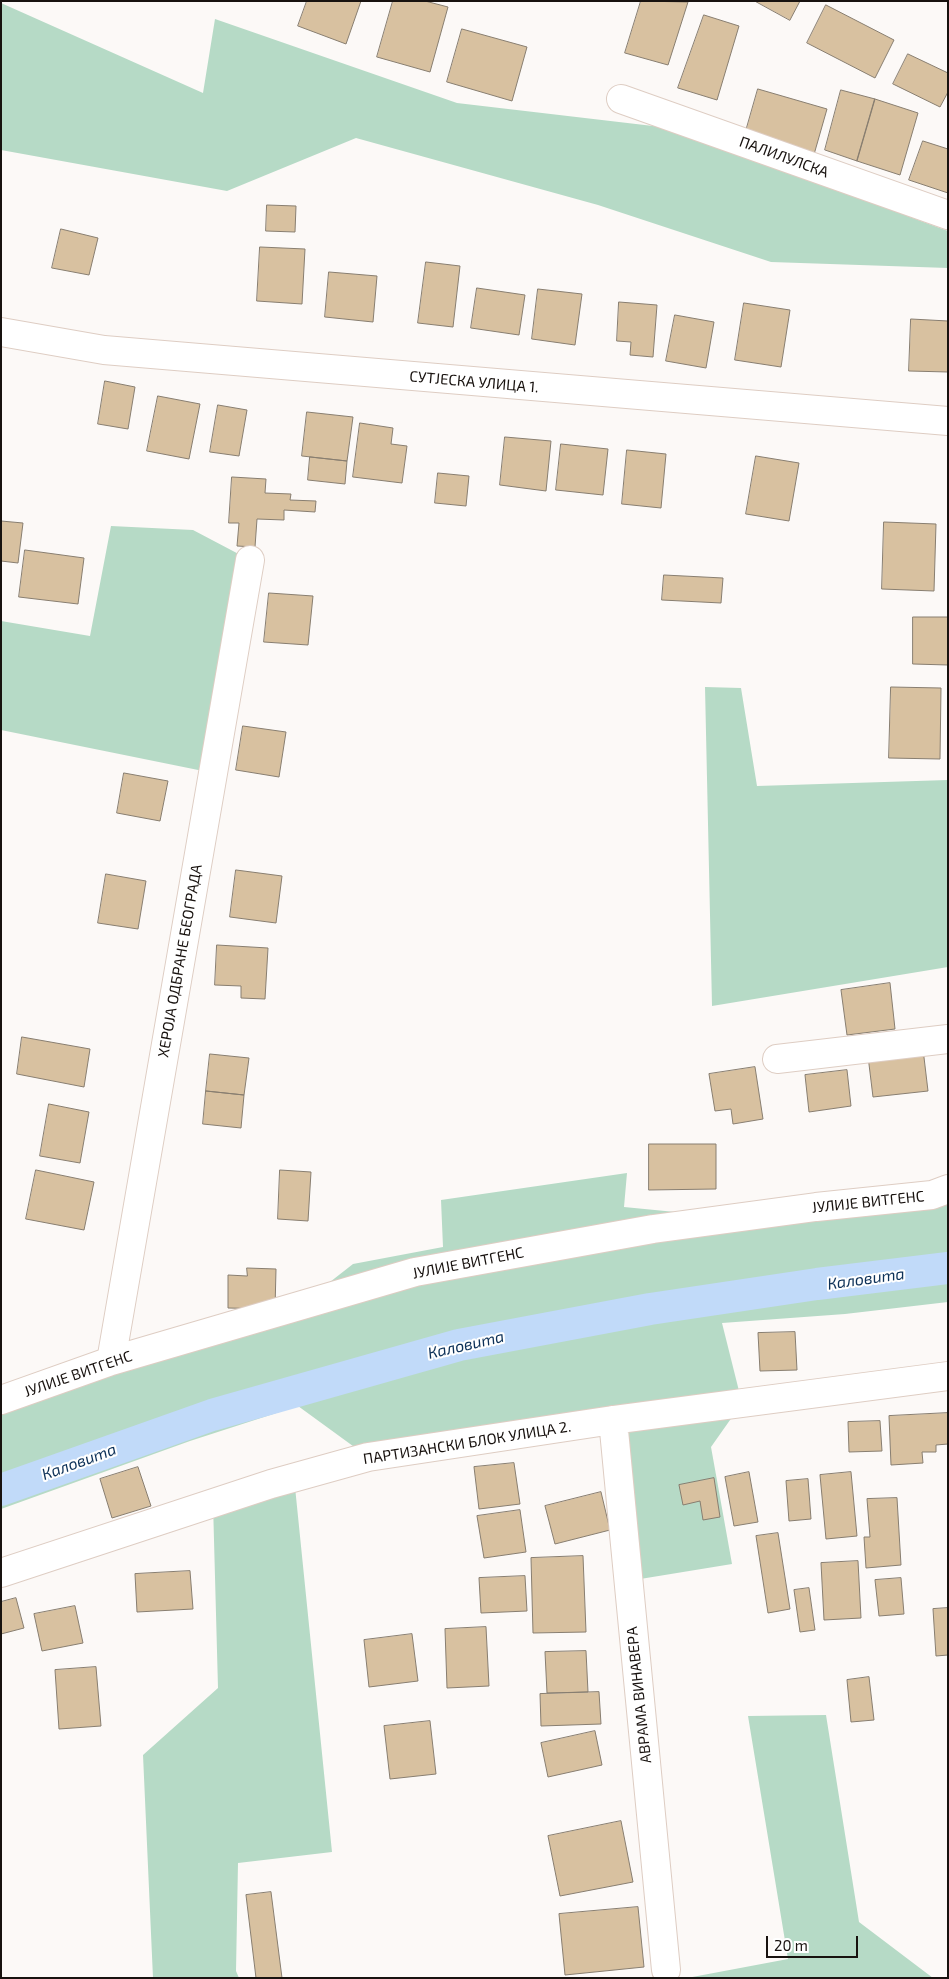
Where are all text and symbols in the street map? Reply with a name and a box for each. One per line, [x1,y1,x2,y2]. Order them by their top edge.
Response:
street label: ПАЛИЛУЛСКА [737,133,831,181]
street label: СУТЈЕСКА УЛИЦА 1. [409,367,539,397]
street label: ХЕРОЈА ОДБРАНЕ БЕОГРАДА [154,863,206,1059]
street label: ЈУЛИЈЕ ВИТГЕНС [811,1187,925,1217]
street label: ЈУЛИЈЕ ВИТГЕНС [411,1243,525,1283]
water label: Каловита [826,1264,906,1294]
water label: Каловита [426,1327,506,1363]
street label: ЈУЛИЈЕ ВИТГЕНС [22,1347,134,1401]
street label: ПАРТИЗАНСКИ БЛОК УЛИЦА 2. [362,1418,572,1468]
water label: Каловита [39,1440,119,1484]
street label: АВРАМА ВИНАВЕРА [623,1626,655,1764]
scale bar [769,1926,862,1958]
text: 20 m [774,1936,808,1954]

